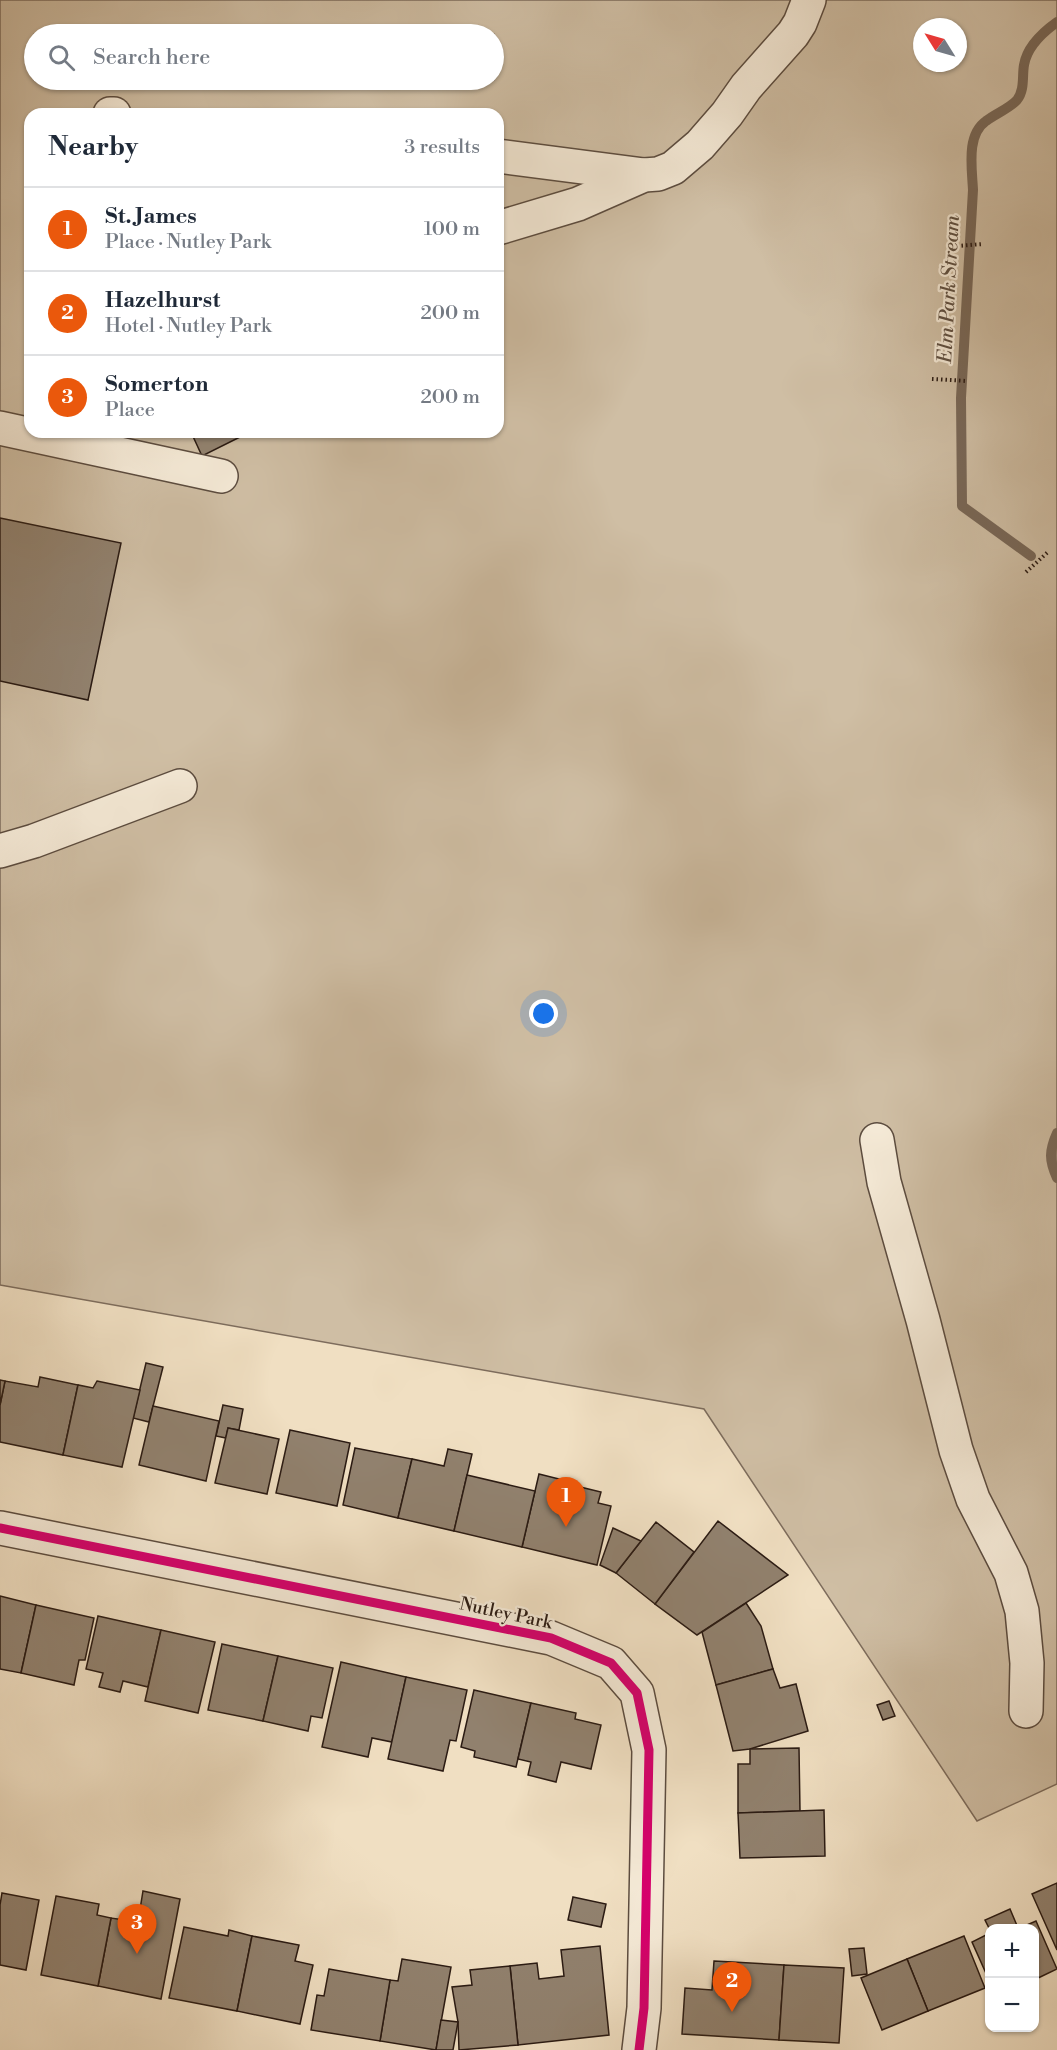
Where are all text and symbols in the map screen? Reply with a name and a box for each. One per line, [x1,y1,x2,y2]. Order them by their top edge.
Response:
north arrow [913,18,967,72]
search box [24,24,504,90]
icon: search [45,41,78,74]
text: Search here [93,44,210,71]
text: Nearby [48,131,138,163]
text: 3 results [404,135,480,160]
text: St. James [105,203,197,230]
water label: Elm Park Stream [933,214,966,365]
text: 1 [63,217,72,242]
text: 100 m [424,217,480,242]
text: Place · Nutley Park [105,230,271,255]
text: Hazelhurst [105,287,220,314]
text: 2 [61,301,74,326]
text: 200 m [420,301,480,326]
text: Hotel · Nutley Park [105,314,271,339]
text: Somerton [105,371,208,398]
text: 3 [61,385,74,410]
text: 200 m [420,385,480,410]
text: Place [105,398,155,423]
your location [529,999,558,1028]
pin: 1 [546,1478,586,1527]
street label: Nutley Park [457,1592,556,1635]
pin: 3 [118,1904,156,1954]
map controls [985,1924,1039,2032]
button: + [985,1924,1039,1978]
pin: 2 [712,1962,752,2012]
button: − [985,1978,1039,2032]

